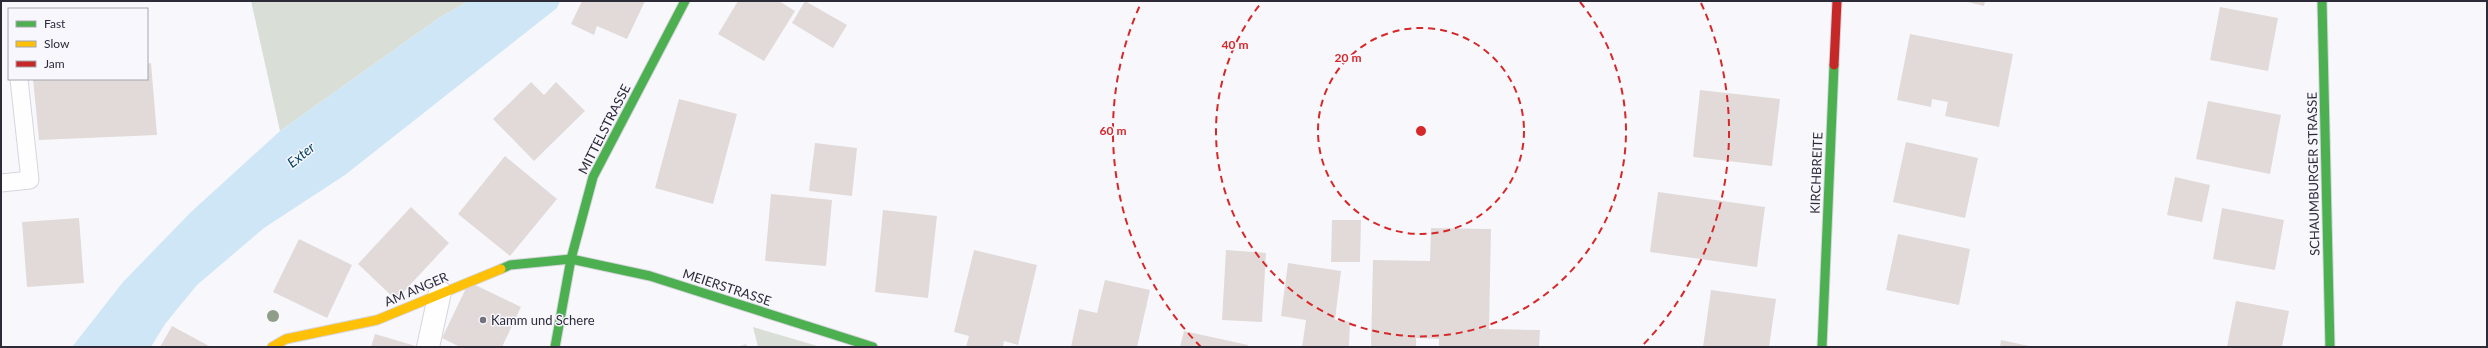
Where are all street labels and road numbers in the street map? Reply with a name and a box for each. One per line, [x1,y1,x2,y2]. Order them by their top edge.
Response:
street label: MITTELSTRASSE [575,81,633,177]
street label: SCHAUMBURGER STRASSE [2304,92,2322,256]
street label: KIRCHBREITE [1807,132,1825,214]
street label: MEIERSTRASSE [681,265,773,309]
street label: AM ANGER [382,268,451,310]

